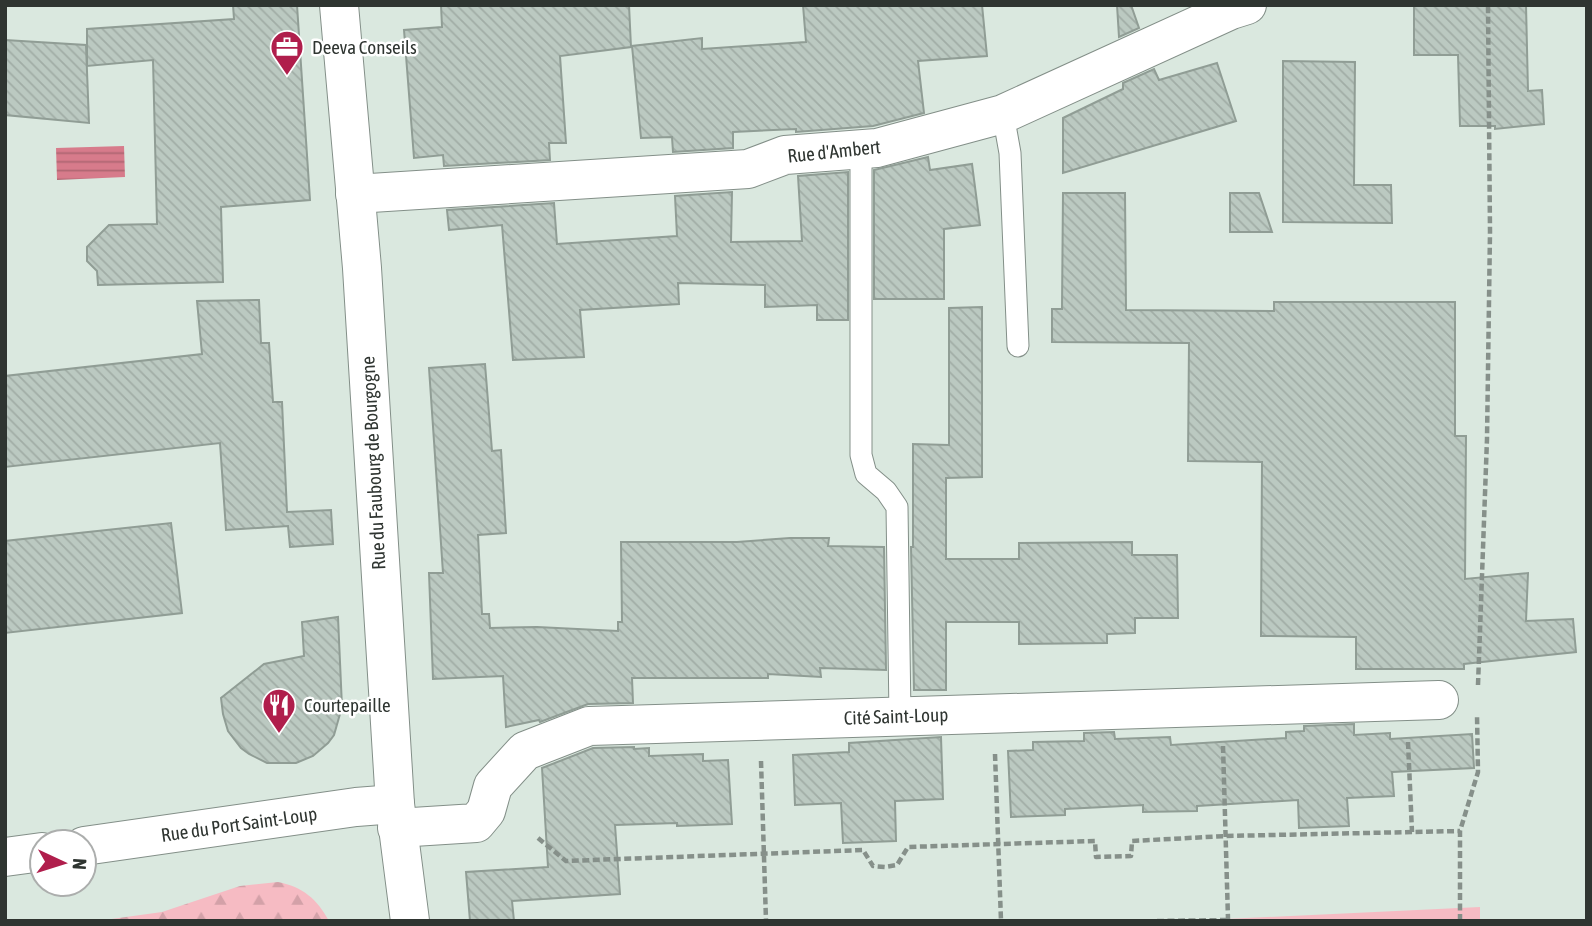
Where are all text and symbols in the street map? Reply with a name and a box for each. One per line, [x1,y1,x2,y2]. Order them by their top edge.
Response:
office icon: Deeva Conseils [268,28,306,77]
place label: Deeva Conseils [312,36,417,58]
street label: Rue d'Ambert [786,135,882,167]
street label: Rue du Faubourg de Bourgogne [356,356,390,570]
restaurant icon: Courtepaille [260,686,298,735]
place label: Courtepaille [304,694,391,716]
street label: Cité Saint-Loup [843,703,949,729]
street label: Rue du Port Saint-Loup [160,802,318,846]
north arrow [28,828,98,898]
text: N [69,858,91,871]

